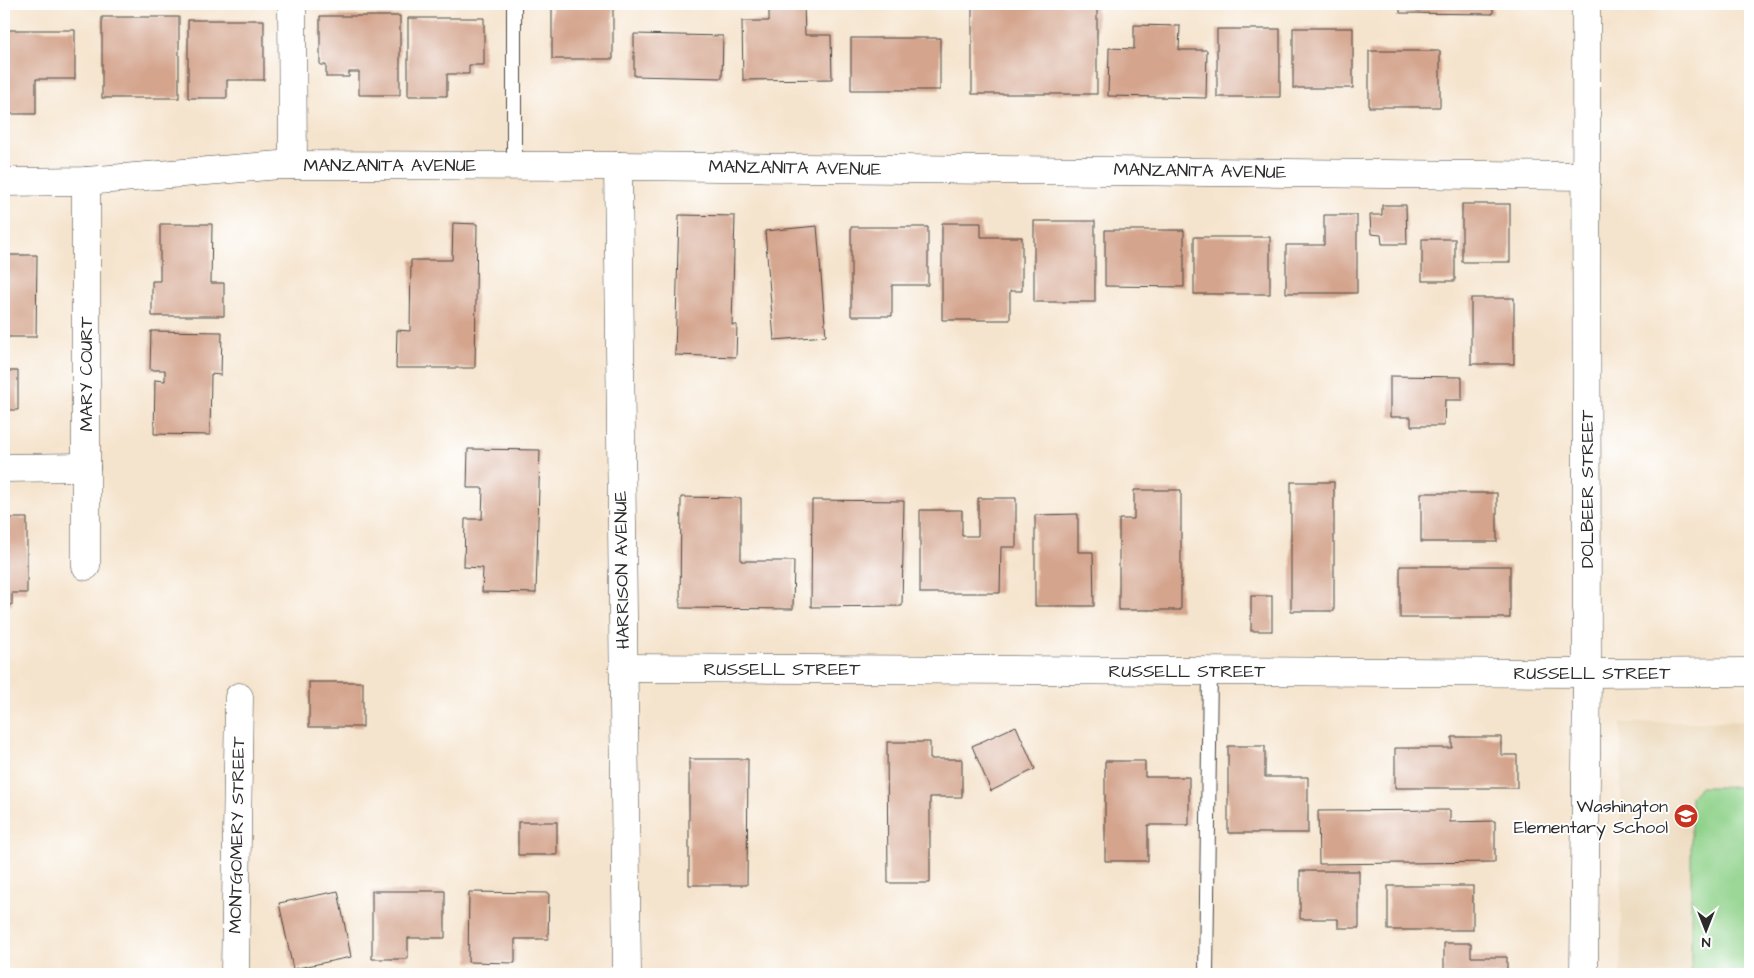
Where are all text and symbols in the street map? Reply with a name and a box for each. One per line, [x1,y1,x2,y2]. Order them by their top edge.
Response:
street label: MANZANITA AVENUE [304,153,477,178]
street label: MANZANITA AVENUE [708,154,882,182]
street label: MANZANITA AVENUE [1113,157,1287,185]
street label: MARY COURT [74,316,99,432]
street label: DOLBEER STREET [1575,409,1600,568]
street label: HARRISON AVENUE [608,490,636,649]
street label: RUSSELL STREET [704,657,861,682]
street label: RUSSELL STREET [1109,659,1266,684]
street label: RUSSELL STREET [1514,661,1671,686]
street label: MONTGOMERY STREET [223,735,251,934]
place label: Washington Elementary School [1514,794,1668,841]
school or university icon: Washington Elementary School [1673,803,1699,829]
north arrow [1682,906,1732,956]
text: N [1701,932,1710,952]

